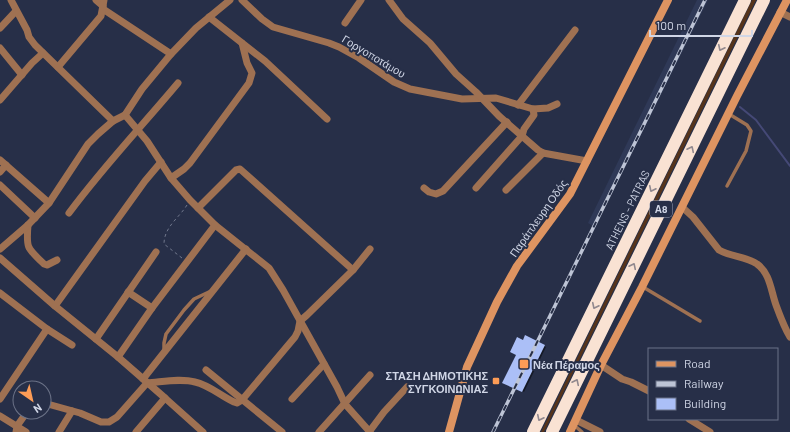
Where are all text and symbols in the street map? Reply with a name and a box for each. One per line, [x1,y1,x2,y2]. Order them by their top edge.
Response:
scale bar [650,12,752,38]
text: 100 m [656,18,686,32]
street label: Γοργοποτάμου [340,32,408,80]
one-way arrow [719,43,726,51]
one-way arrow [686,146,693,153]
street label: ATHENS - PATRAS [602,168,652,252]
street label: Παράπλευρη Οδός [507,177,569,259]
one-way arrow [649,185,657,193]
road number: Α8 [650,201,672,217]
one-way arrow [628,262,636,270]
one-way arrow [592,302,599,309]
legend [648,348,778,420]
text: Road [684,356,711,370]
marker: Νέα Πέραμος [518,358,530,370]
place label: Νέα Πέραμος [533,358,600,372]
place label: ΣΤΑΣΗ ΔΗΜΟΤΙΚΗΣ ΣΥΓΚΟΙΝΩΝΙΑΣ [386,369,488,395]
marker: ΣΤΑΣΗ ΔΗΜΟΤΙΚΗΣ ΣΥΓΚΟΙΝΩΝΙΑΣ [491,376,501,386]
text: Railway [684,376,724,390]
one-way arrow [571,379,579,387]
north arrow [12,380,52,420]
text: Building [684,396,726,410]
text: N [31,401,45,416]
one-way arrow [537,413,545,421]

